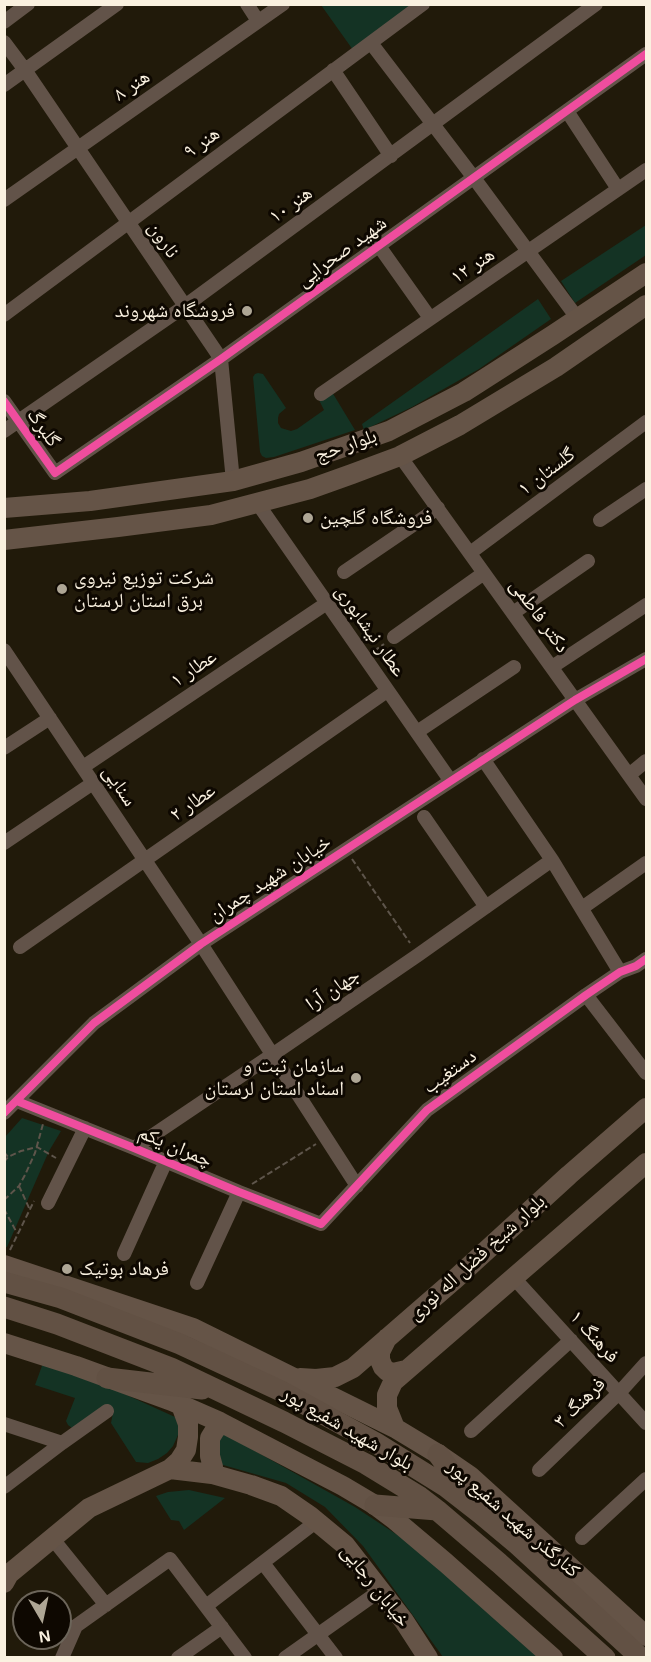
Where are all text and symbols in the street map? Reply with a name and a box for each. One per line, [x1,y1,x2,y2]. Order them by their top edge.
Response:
street label: هنر ۸ [109,65,155,107]
street label: هنر ۹ [179,122,225,164]
street label: هنر ۱۰ [265,181,317,229]
street label: شهید صحرایی [292,211,392,293]
street label: نارون [142,217,184,263]
street label: هنر ۱۲ [447,243,499,289]
place label: فروشگاه شهروند [115,299,235,323]
marker: فروشگاه شهروند [240,304,254,318]
street label: گلبرگ [21,404,65,452]
street label: بلوار حج [312,424,380,468]
street label: گلستان ۱ [514,443,580,501]
place label: فروشگاه گلچین [320,506,432,530]
marker: فروشگاه گلچین [301,511,315,525]
place label: شرکت توزیع نیروی برق استان لرستان [74,566,214,613]
street label: دکتر فاطمی [504,574,574,658]
street label: عطار نیشابوری [329,580,411,682]
marker: شرکت توزیع نیروی برق استان لرستان [55,582,69,596]
street label: عطار ۱ [167,645,221,693]
street label: سنایی [97,761,141,811]
street label: عطار ۲ [166,779,220,827]
street label: خیابان شهید چمران [204,830,336,928]
street label: جهان آرا [301,963,365,1017]
street label: دستغیب [418,1045,482,1099]
place label: سازمان ثبت و اسناد استان لرستان [204,1054,344,1101]
marker: سازمان ثبت و اسناد استان لرستان [349,1071,363,1085]
street label: چمران یکم [135,1121,215,1173]
street label: بلوار شیخ فضل اله نوری [403,1190,551,1326]
place label: فرهاد بوتیک [79,1257,169,1281]
marker: فرهاد بوتیک [60,1262,74,1276]
street label: فرهنگ ۱ [564,1306,624,1368]
street label: فرهنگ ۳ [549,1373,611,1433]
street label: بلوار شهید شفیع پور [277,1382,417,1476]
street label: کنارگذر شهید شفیع پور [442,1455,584,1583]
street label: خیابان رجایی [335,1540,415,1632]
north arrow [12,1590,72,1650]
text: N [38,1627,52,1646]

